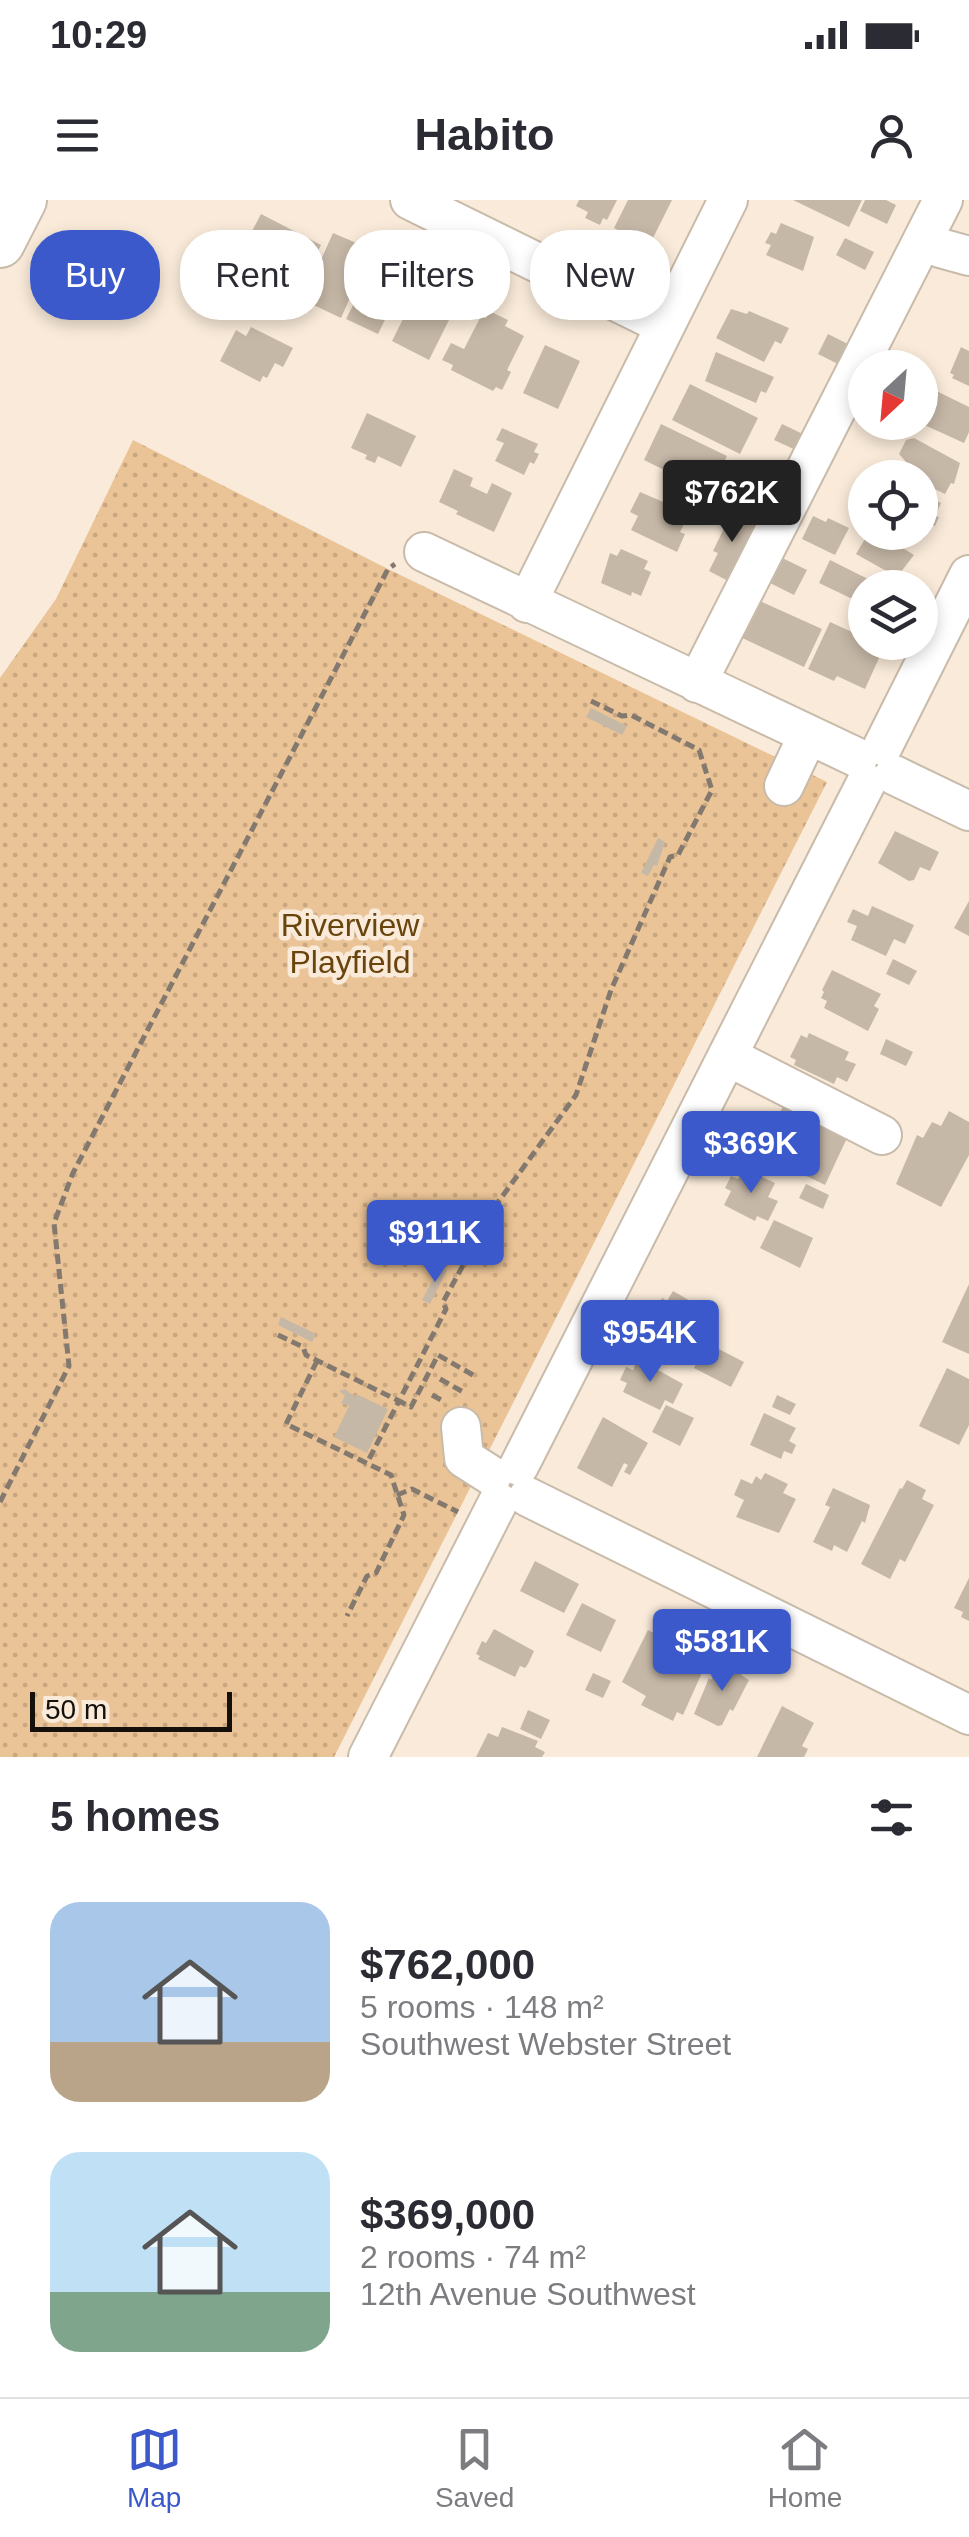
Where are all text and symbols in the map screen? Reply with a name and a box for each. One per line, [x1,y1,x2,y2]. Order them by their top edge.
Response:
text: 10:29 [50,14,147,56]
icon: menu [50,108,105,163]
icon: person [864,108,919,163]
text: Habito [415,109,555,160]
chip: Buy [30,230,160,320]
chip: Rent [180,230,324,320]
chip: Filters [344,230,510,320]
chip: New [530,230,670,320]
north arrow [848,350,938,440]
map controls [848,350,938,660]
pin: $762K [662,460,802,545]
button: locate [848,460,938,550]
text: $762K [685,474,779,510]
button: layers [848,570,938,660]
park label: Riverview Playfield [281,907,420,980]
pin: $369K [681,1111,821,1196]
text: $369K [704,1125,798,1161]
pin: $911K [365,1200,505,1285]
text: $911K [389,1214,481,1250]
pin: $954K [580,1300,720,1385]
text: $954K [603,1314,697,1350]
pin: $581K [652,1609,792,1694]
text: $581K [675,1623,769,1659]
scale bar [30,1687,232,1732]
text: 50 m [45,1694,107,1725]
icon: filters [864,1790,919,1845]
text: 5 homes [50,1793,220,1840]
text: $762,000 [360,1941,535,1988]
icon: home [130,1942,250,2062]
text: 5 rooms · 148 m² [360,1989,604,2025]
text: Southwest Webster Street [360,2026,731,2062]
text: $369,000 [360,2191,535,2238]
icon: home [130,2192,250,2312]
text: 2 rooms · 74 m² [360,2239,586,2275]
text: 12th Avenue Southwest [360,2276,696,2312]
tab: Map [127,2422,182,2514]
tab: Saved [435,2422,514,2514]
tab: Home [768,2422,842,2514]

